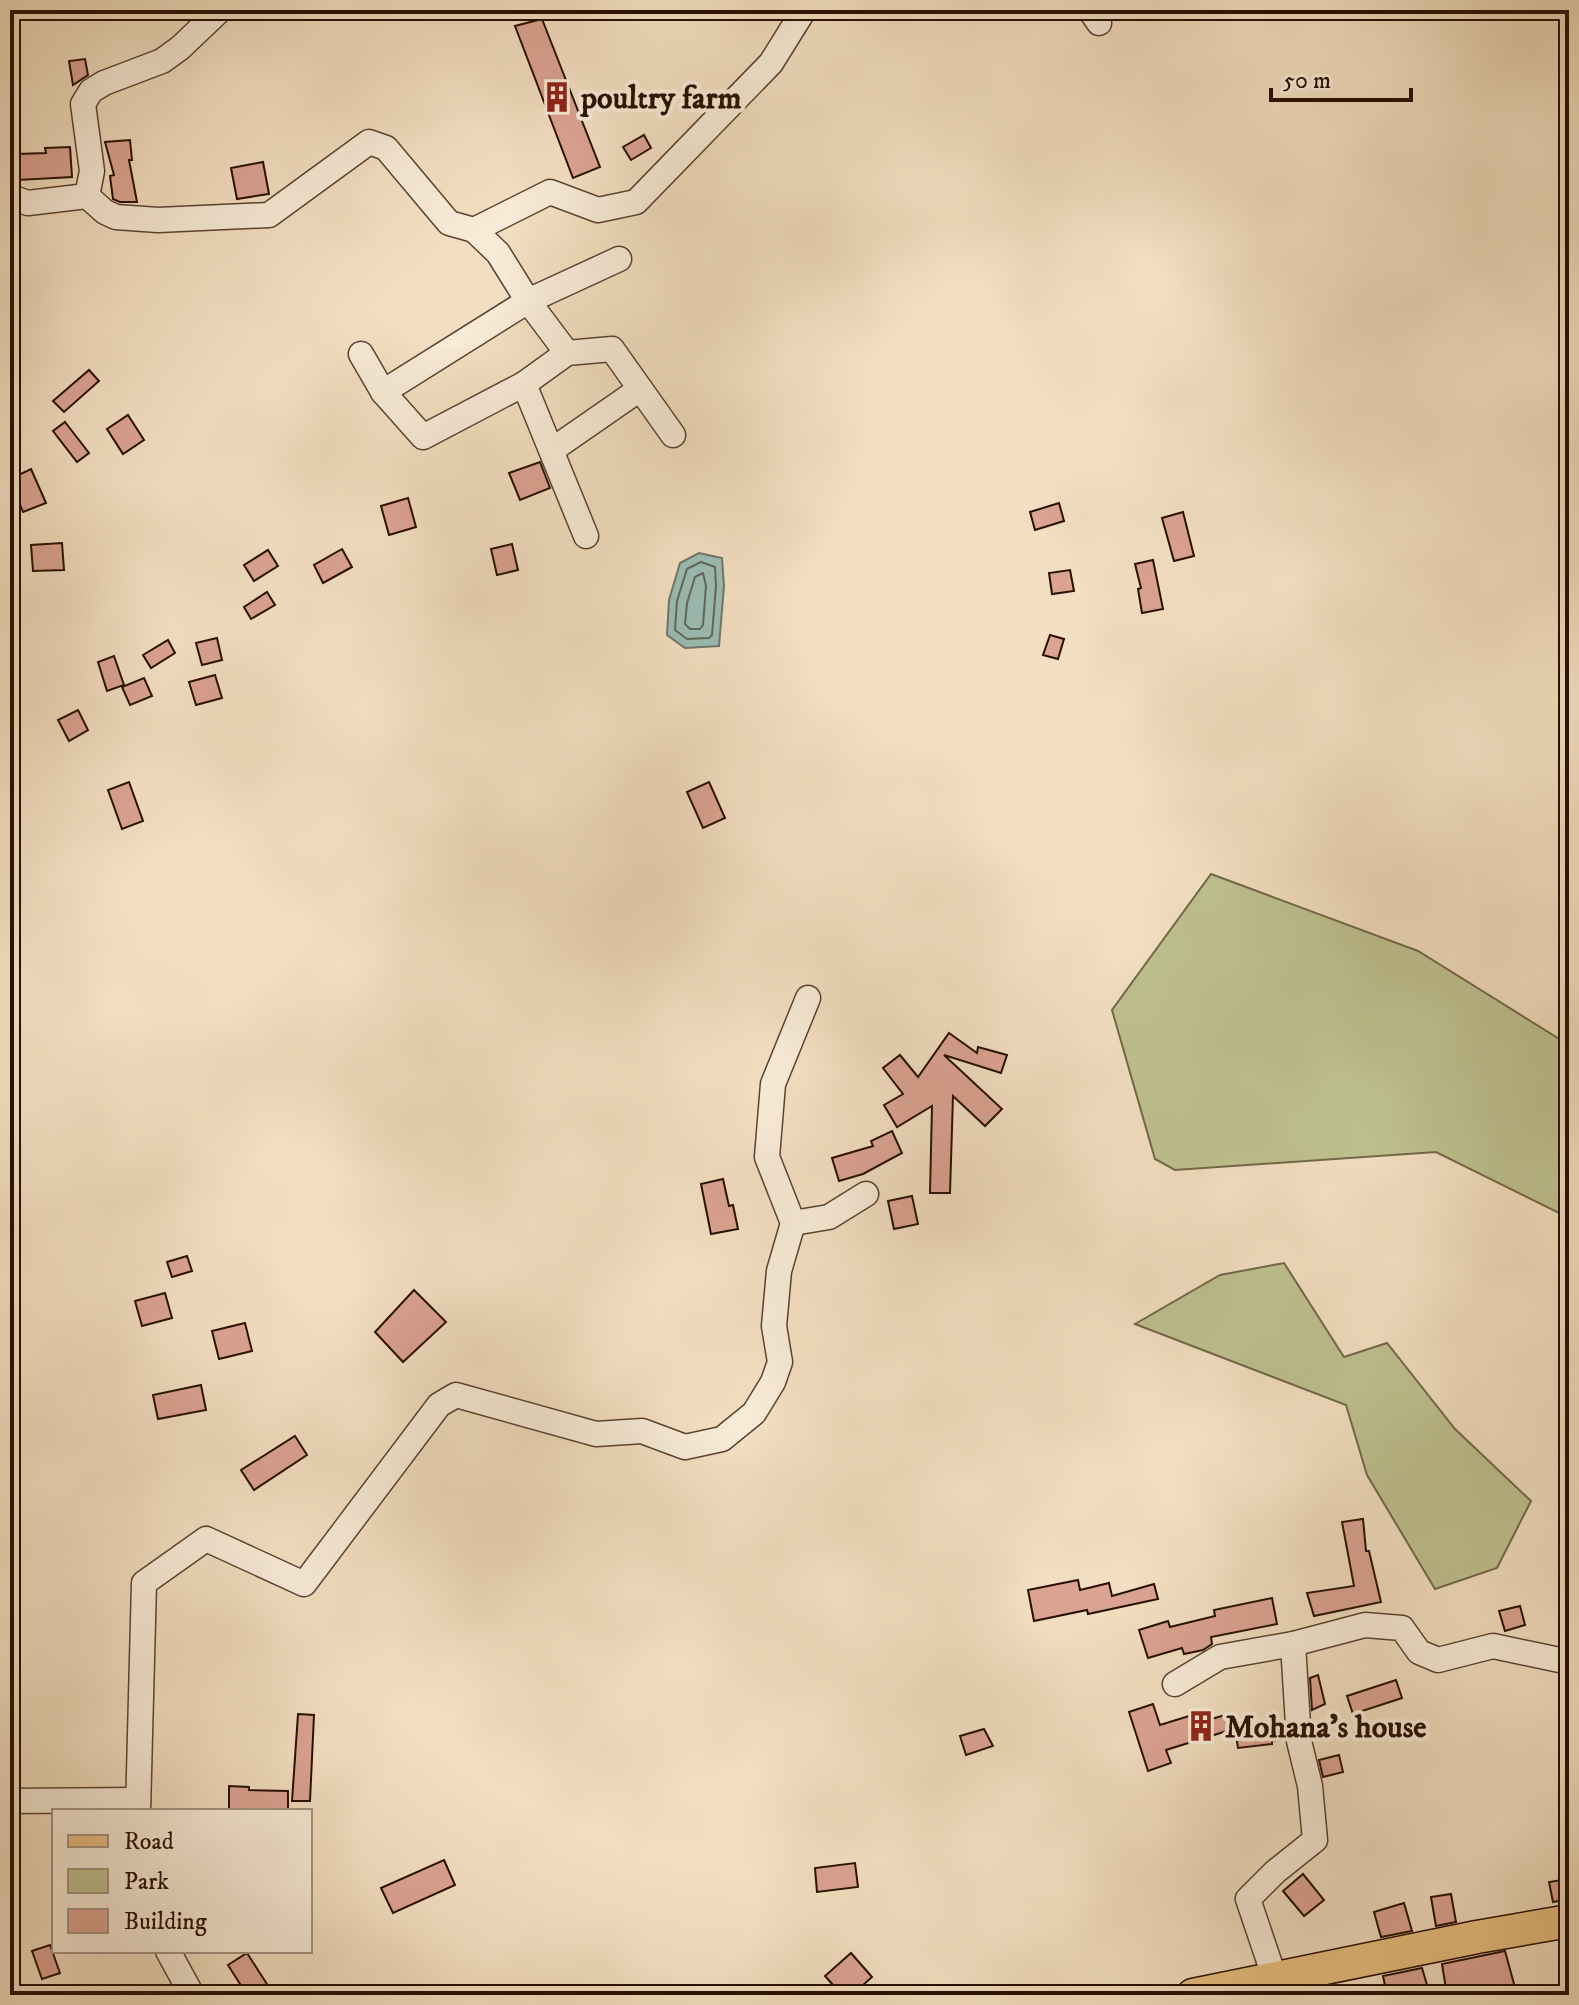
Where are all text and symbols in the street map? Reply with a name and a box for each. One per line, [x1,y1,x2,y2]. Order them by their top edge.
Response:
scale bar [1271,52,1411,102]
text: 50 m [1283,66,1331,96]
place label: poultry farm [580,79,742,119]
building icon: poultry farm [540,80,574,114]
place label: Mohana's house [1225,1708,1427,1748]
building icon: Mohana's house [1184,1709,1218,1743]
legend [52,1809,312,1953]
text: Road [124,1827,174,1857]
text: Park [124,1867,169,1897]
text: Building [124,1907,207,1937]

